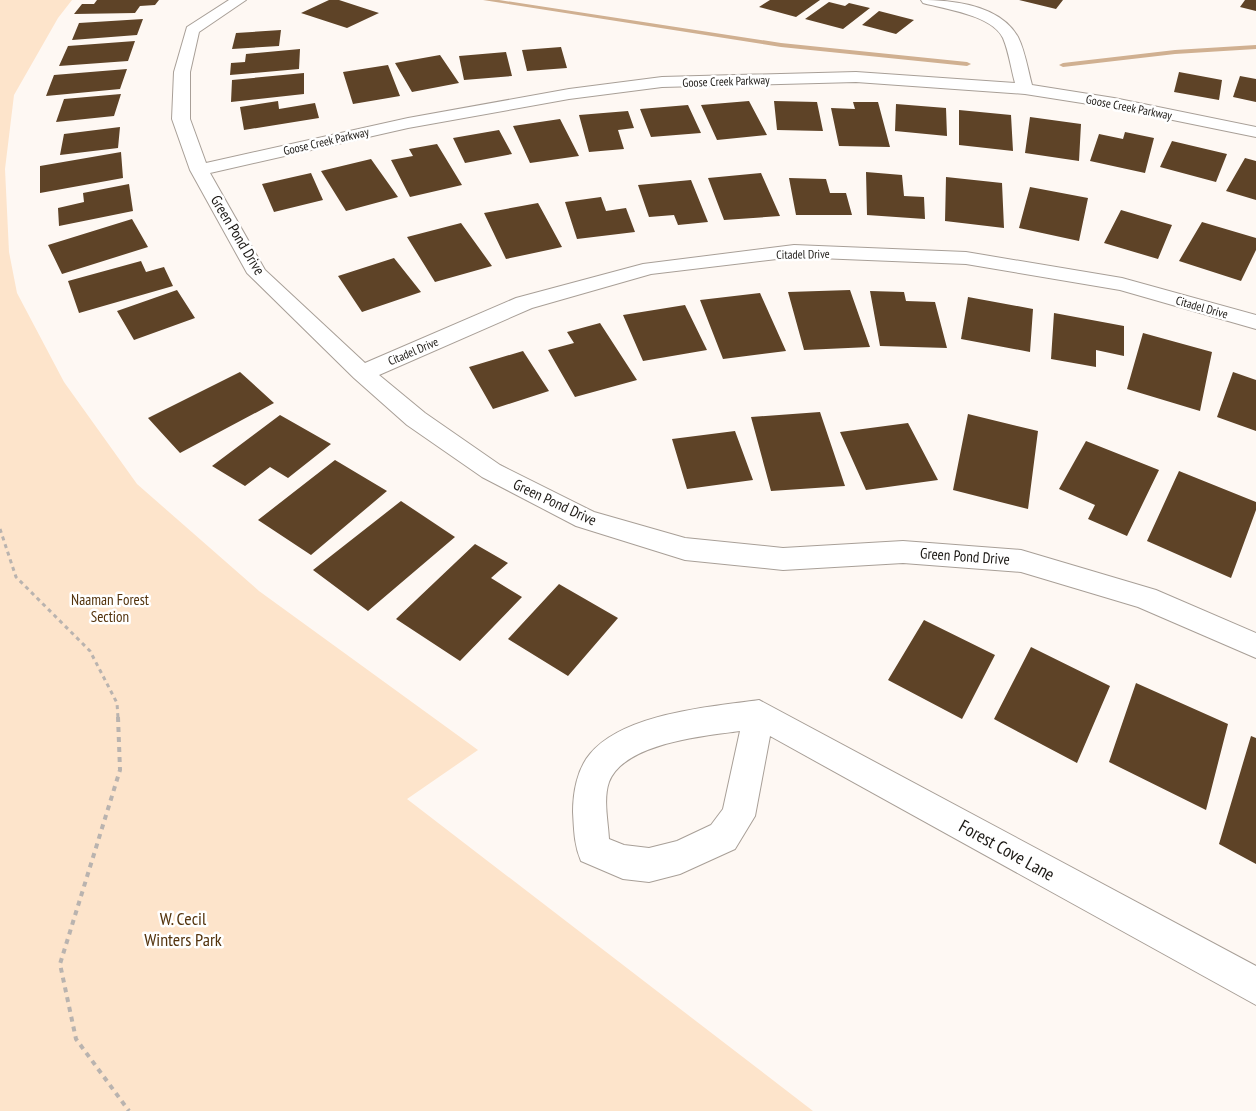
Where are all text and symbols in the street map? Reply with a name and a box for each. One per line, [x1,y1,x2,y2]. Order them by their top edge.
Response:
street label: Goose Creek Parkway [682,72,770,90]
street label: Goose Creek Parkway [1085,91,1174,123]
street label: Goose Creek Parkway [282,124,371,158]
street label: Green Pond Drive [207,192,269,278]
street label: Citadel Drive [776,246,830,262]
street label: Citadel Drive [1174,292,1230,322]
street label: Citadel Drive [385,334,441,368]
street label: Green Pond Drive [510,474,600,530]
street label: Green Pond Drive [920,543,1010,569]
park label: Naaman Forest Section [71,590,149,626]
street label: Forest Cove Lane [955,814,1059,886]
park label: W. Cecil Winters Park [144,907,222,951]

